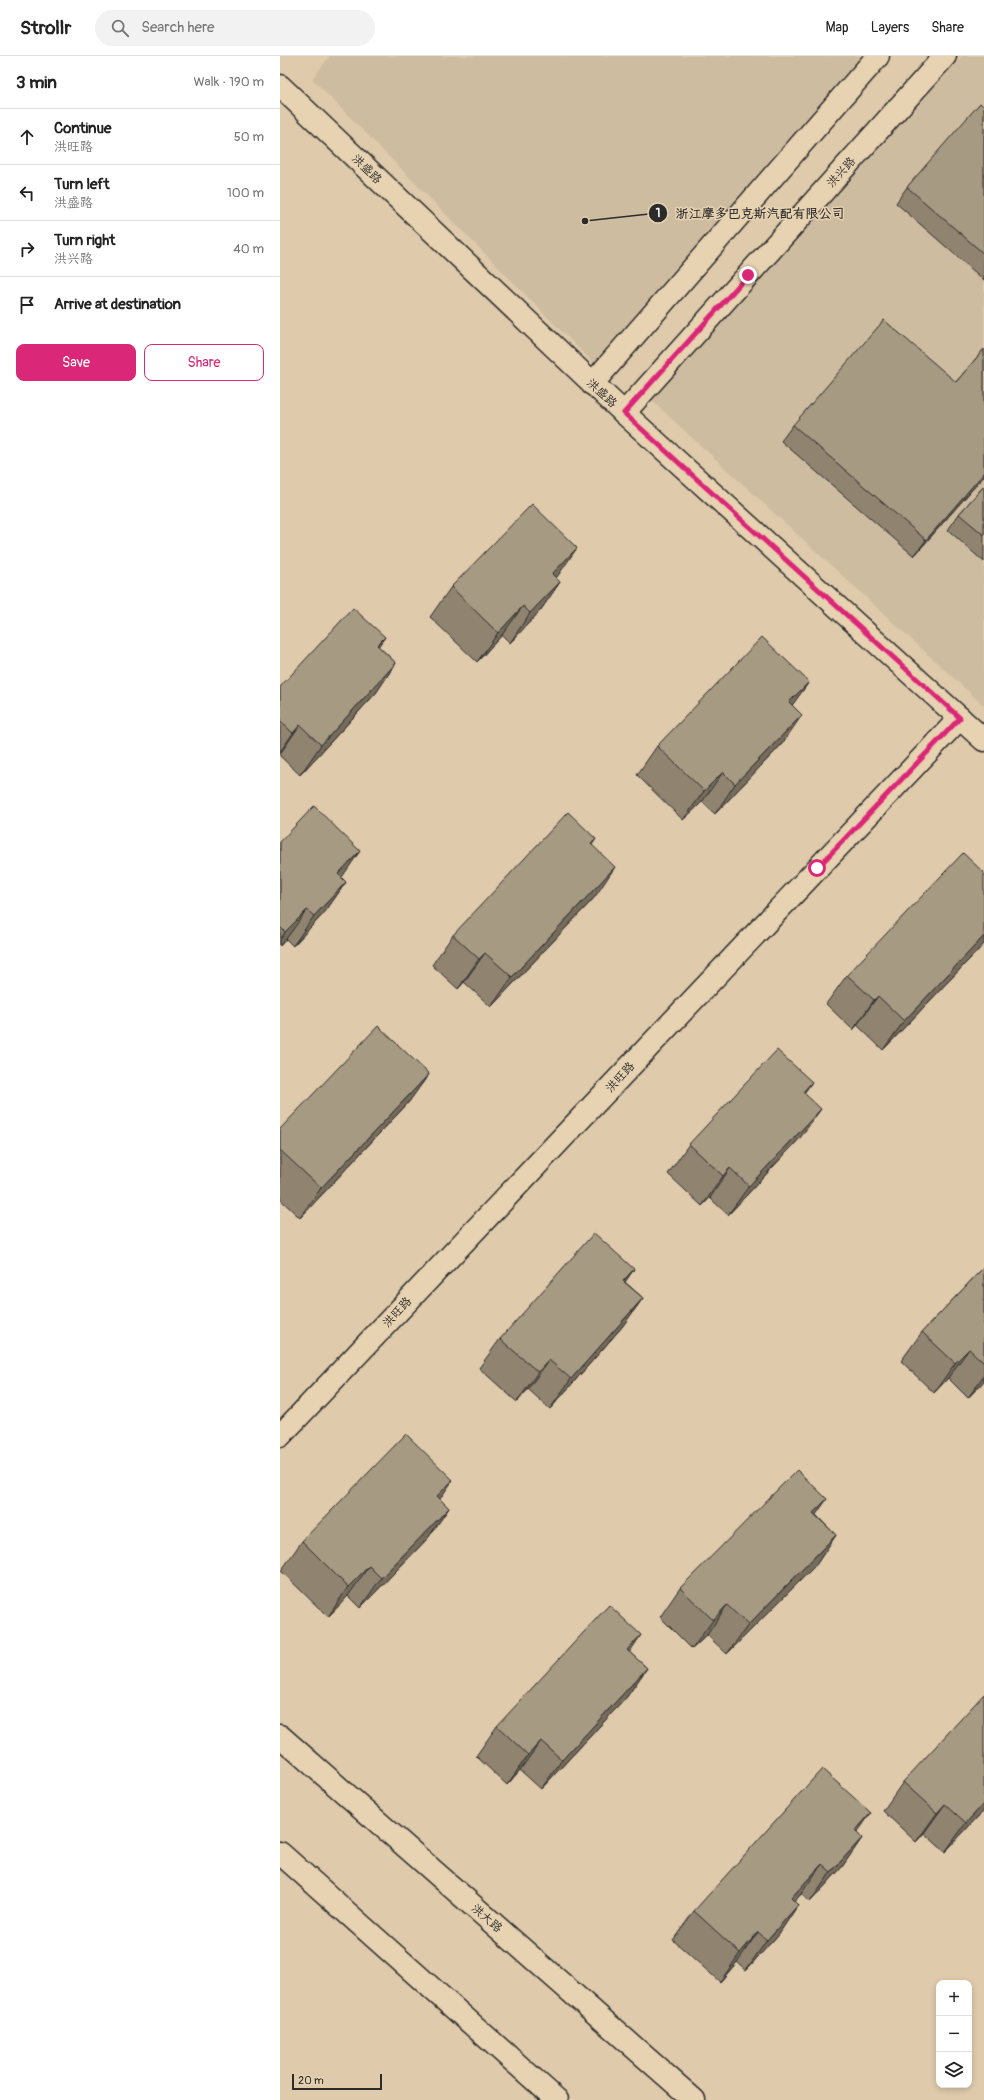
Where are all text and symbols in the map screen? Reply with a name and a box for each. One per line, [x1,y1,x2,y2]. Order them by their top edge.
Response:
search box [95,10,375,46]
text: Strollr [20,16,71,40]
icon: search [109,17,131,39]
text: Search here [141,18,214,37]
text: Map [826,19,849,36]
text: Layers [871,19,909,36]
text: Share [931,19,964,36]
text: 3 min [16,72,57,93]
text: Walk · 190 m [193,74,264,90]
text: Continue [54,119,112,138]
icon: ahead [16,126,38,148]
text: 50 m [234,129,264,145]
text: 洪旺路 [54,139,93,155]
street label: 洪盛路 [348,151,385,187]
street label: 洪兴路 [824,154,859,191]
text: Turn left [54,175,110,194]
icon: left [16,182,38,204]
text: 100 m [227,185,264,201]
text: 洪盛路 [54,195,93,211]
callout: 浙江摩多巴克斯汽配有限公司 [648,201,853,226]
text: 1 [656,206,660,221]
text: 浙江摩多巴克斯汽配有限公司 [675,206,845,222]
text: Turn right [54,231,115,250]
icon: right [16,238,38,260]
text: 40 m [233,241,264,257]
text: 洪兴路 [54,251,93,267]
route end [739,266,757,284]
icon: arrive [16,294,38,316]
text: Arrive at destination [54,295,181,314]
button: Save [16,344,136,381]
button: Share [144,344,264,381]
street label: 洪盛路 [583,376,620,411]
route start [808,859,826,877]
street label: 洪旺路 [603,1059,638,1096]
street label: 洪旺路 [380,1294,415,1331]
street label: 洪大路 [468,1901,505,1936]
map controls [936,1980,972,2088]
button: + [936,1980,972,2016]
button: − [936,2016,972,2052]
button: layers [936,2052,972,2088]
scale bar [292,2072,382,2091]
text: 20 m [298,2074,324,2087]

